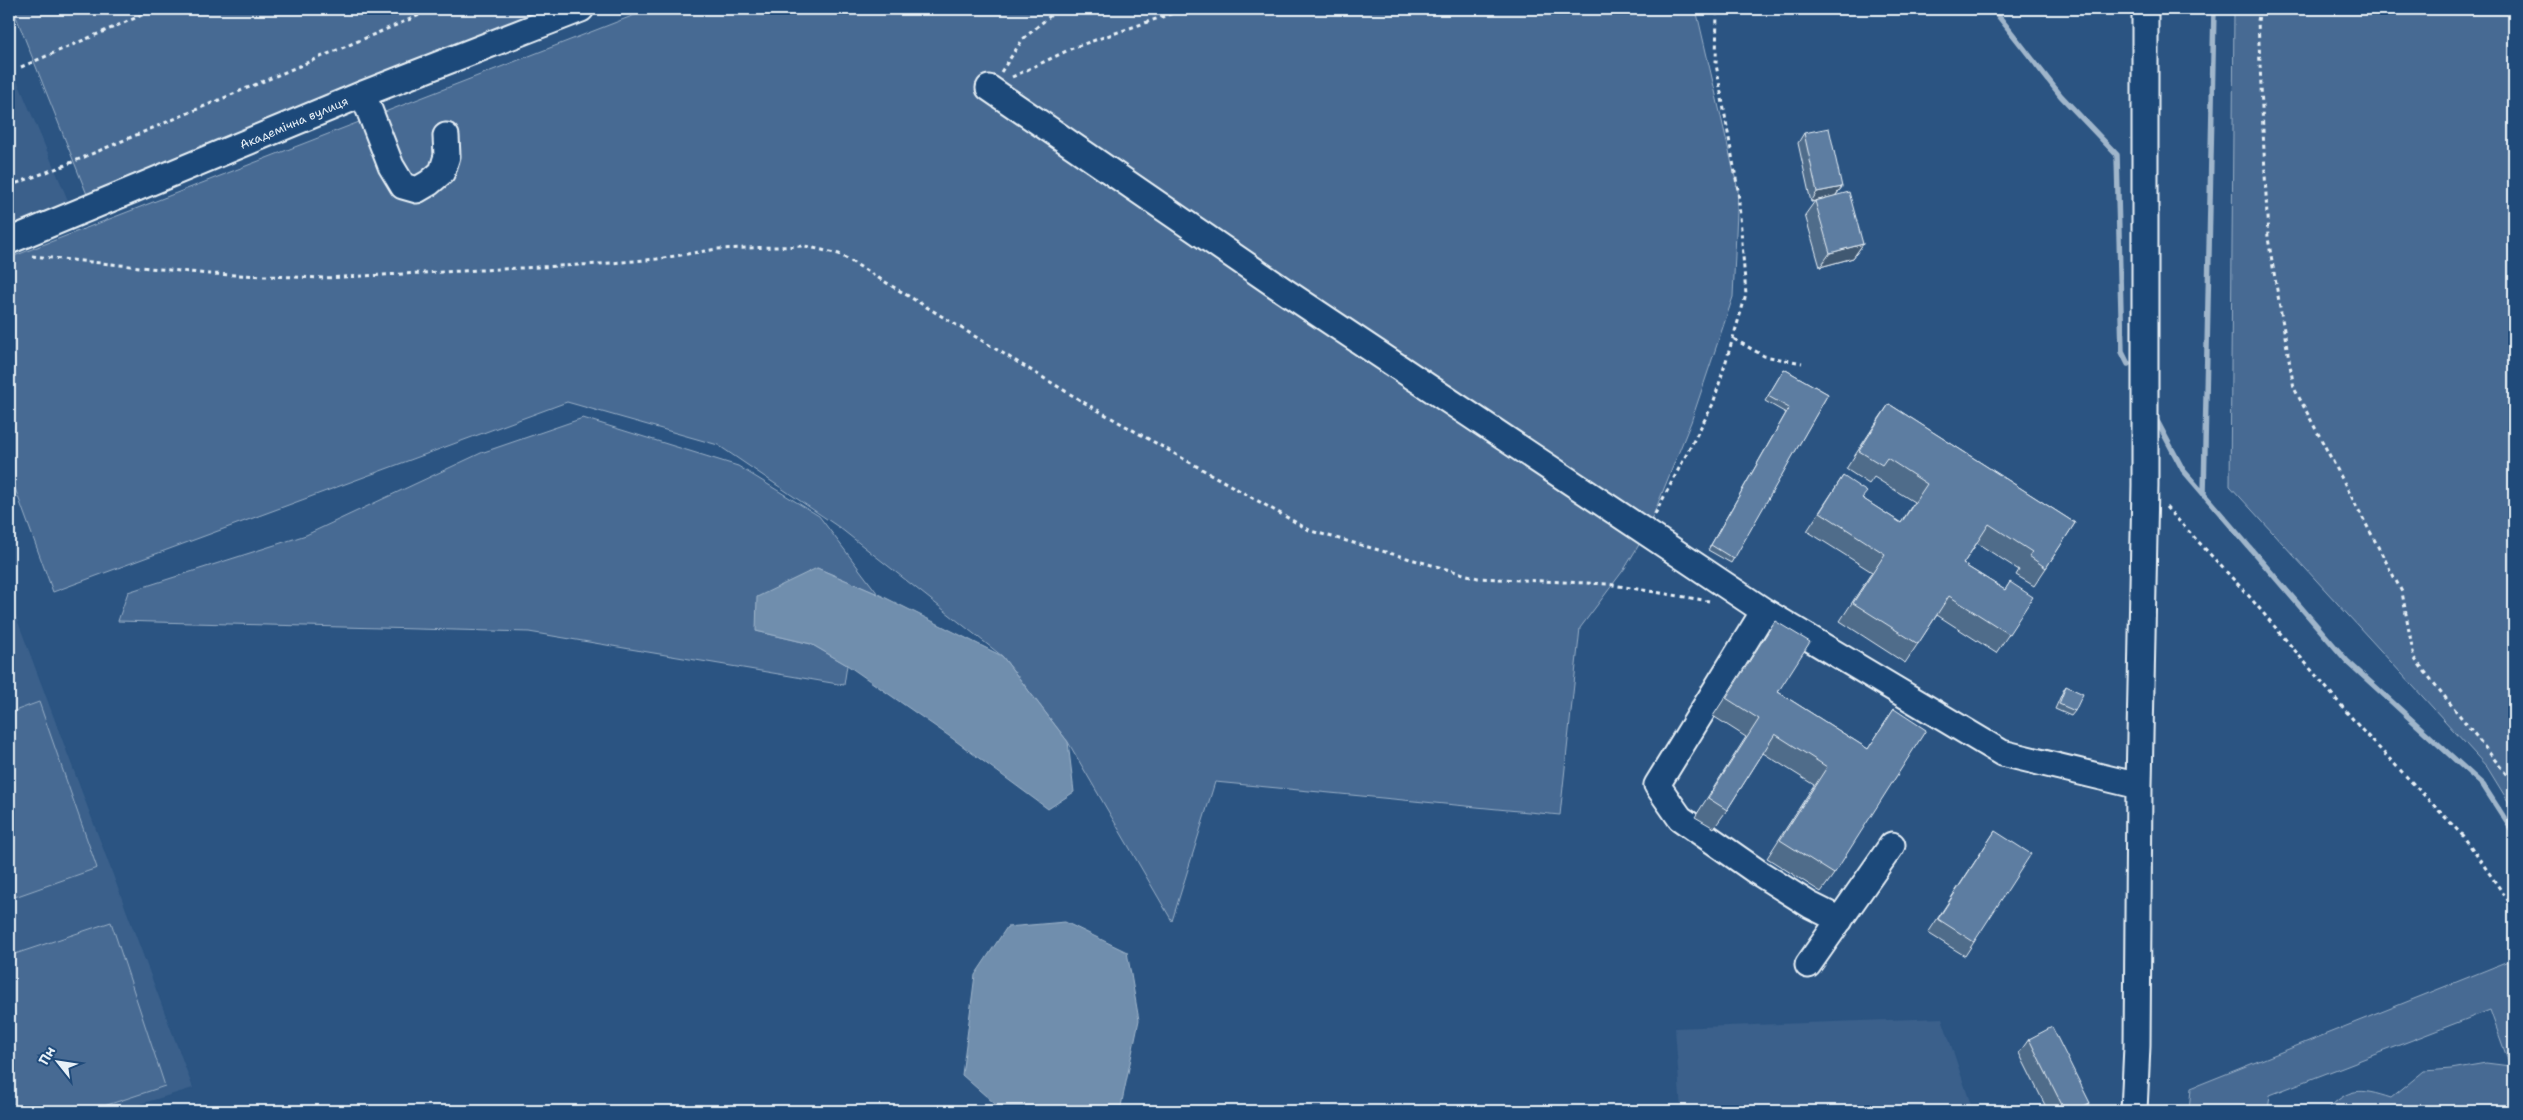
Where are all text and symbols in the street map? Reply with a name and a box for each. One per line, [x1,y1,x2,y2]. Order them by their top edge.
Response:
street label: Академічна вулиця [237,93,351,153]
north arrow [32,1038,82,1088]
text: Пн [34,1043,59,1068]

